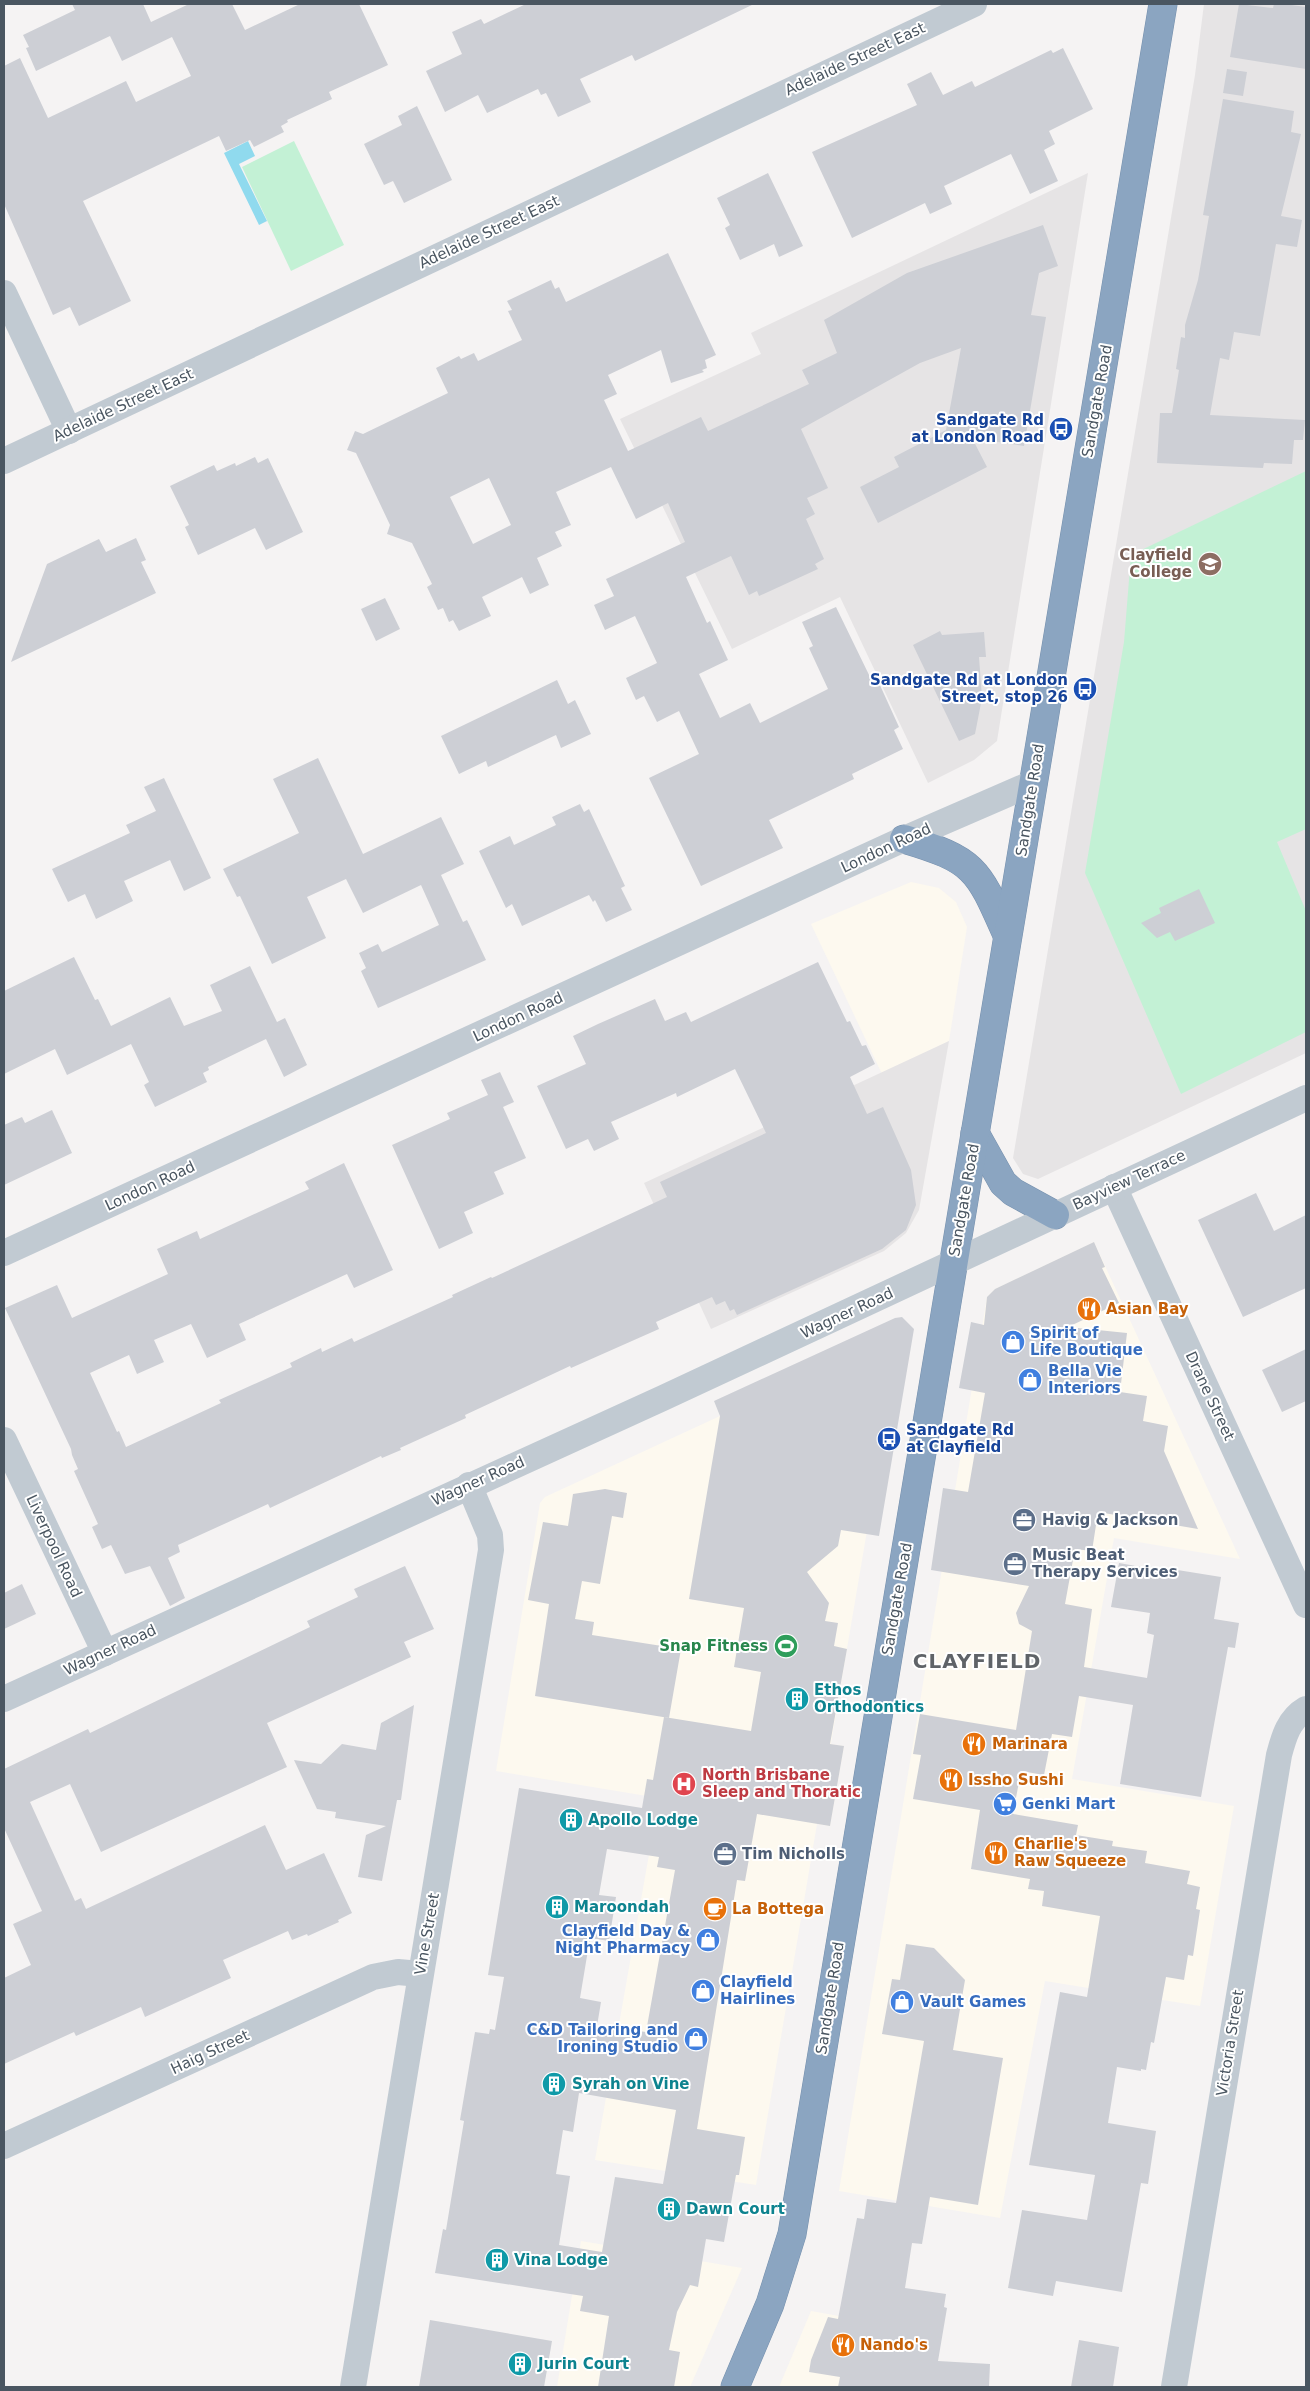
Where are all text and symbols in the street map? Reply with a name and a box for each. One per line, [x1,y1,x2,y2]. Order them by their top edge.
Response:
street label: Adelaide Street East [782,19,928,99]
street label: Adelaide Street East [416,192,562,272]
street label: Sandgate Road [1078,343,1116,459]
street label: Adelaide Street East [50,365,196,445]
place label: Sandgate Rd at London Road [911,411,1044,446]
bus stop icon: Sandgate Rd at London Road [1048,416,1074,442]
place label: Clayfield College [1119,546,1192,581]
school or university icon: Clayfield College [1197,551,1223,577]
place label: Sandgate Rd at London Street, stop 26 [870,671,1068,706]
bus stop icon: Sandgate Rd at London Street, stop 26 [1072,676,1098,702]
street label: Sandgate Road [1012,742,1048,858]
street label: London Road [838,819,934,877]
street label: London Road [470,988,566,1046]
street label: Sandgate Road [945,1142,983,1258]
street label: Bayview Terrace [1070,1146,1188,1214]
street label: London Road [102,1157,198,1215]
street label: Wagner Road [798,1284,896,1342]
restaurant icon: Asian Bay [1076,1296,1102,1322]
place label: Asian Bay [1106,1300,1189,1318]
place label: Spirit of Life Boutique [1030,1324,1143,1359]
shop icon: Spirit of Life Boutique [1000,1329,1026,1355]
street label: Drane Street [1182,1349,1238,1443]
place label: Bella Vie Interiors [1048,1362,1122,1397]
shop icon: Bella Vie Interiors [1017,1367,1043,1393]
place label: Sandgate Rd at Clayfield [906,1421,1014,1456]
bus stop icon: Sandgate Rd at Clayfield [876,1426,902,1452]
street label: Wagner Road [429,1452,527,1510]
street label: Liverpool Road [22,1492,86,1600]
office icon: Havig & Jackson [1011,1507,1037,1533]
place label: Havig & Jackson [1042,1511,1178,1529]
street label: Sandgate Road [878,1541,916,1657]
place label: Music Beat Therapy Services [1032,1546,1178,1581]
office icon: Music Beat Therapy Services [1002,1551,1028,1577]
street label: Wagner Road [61,1621,159,1679]
sports icon: Snap Fitness [773,1633,799,1659]
place label: Snap Fitness [659,1637,768,1655]
district label: CLAYFIELD [913,1649,1041,1673]
place label: Ethos Orthodontics [814,1681,924,1716]
building icon: Ethos Orthodontics [784,1686,810,1712]
restaurant icon: Marinara [961,1731,987,1757]
place label: Marinara [992,1735,1068,1753]
place label: North Brisbane Sleep and Thoratic [702,1766,861,1801]
restaurant icon: Issho Sushi [938,1767,964,1793]
hospital icon: North Brisbane Sleep and Thoratic [671,1771,697,1797]
place label: Issho Sushi [968,1771,1064,1789]
supermarket icon: Genki Mart [992,1791,1018,1817]
place label: Genki Mart [1022,1795,1115,1813]
building icon: Apollo Lodge [558,1807,584,1833]
place label: Apollo Lodge [588,1811,698,1829]
place label: Charlie's Raw Squeeze [1014,1835,1126,1870]
restaurant icon: Charlie's Raw Squeeze [983,1840,1009,1866]
office icon: Tim Nicholls [712,1841,738,1867]
place label: Tim Nicholls [742,1845,845,1863]
street label: Vine Street [411,1891,443,1977]
building icon: Maroondah [544,1894,570,1920]
cafe icon: La Bottega [702,1896,728,1922]
place label: Maroondah [574,1898,669,1916]
place label: La Bottega [732,1900,824,1918]
place label: Clayfield Day & Night Pharmacy [555,1922,690,1957]
shop icon: Clayfield Day & Night Pharmacy [695,1927,721,1953]
street label: Sandgate Road [812,1940,848,2056]
place label: Clayfield Hairlines [720,1973,795,2008]
shop icon: Clayfield Hairlines [690,1978,716,2004]
street label: Victoria Street [1213,1988,1247,2097]
shop icon: Vault Games [889,1989,915,2015]
place label: Vault Games [920,1993,1026,2011]
place label: C&D Tailoring and Ironing Studio [527,2021,678,2056]
street label: Haig Street [168,2026,252,2078]
shop icon: C&D Tailoring and Ironing Studio [683,2026,709,2052]
building icon: Syrah on Vine [541,2071,567,2097]
place label: Syrah on Vine [572,2075,690,2093]
building icon: Dawn Court [656,2196,682,2222]
place label: Dawn Court [686,2200,785,2218]
building icon: Vina Lodge [484,2247,510,2273]
place label: Vina Lodge [514,2251,608,2269]
restaurant icon: Nando's [830,2332,856,2358]
place label: Nando's [860,2336,928,2354]
building icon: Jurin Court [507,2351,533,2377]
place label: Jurin Court [537,2355,629,2373]

